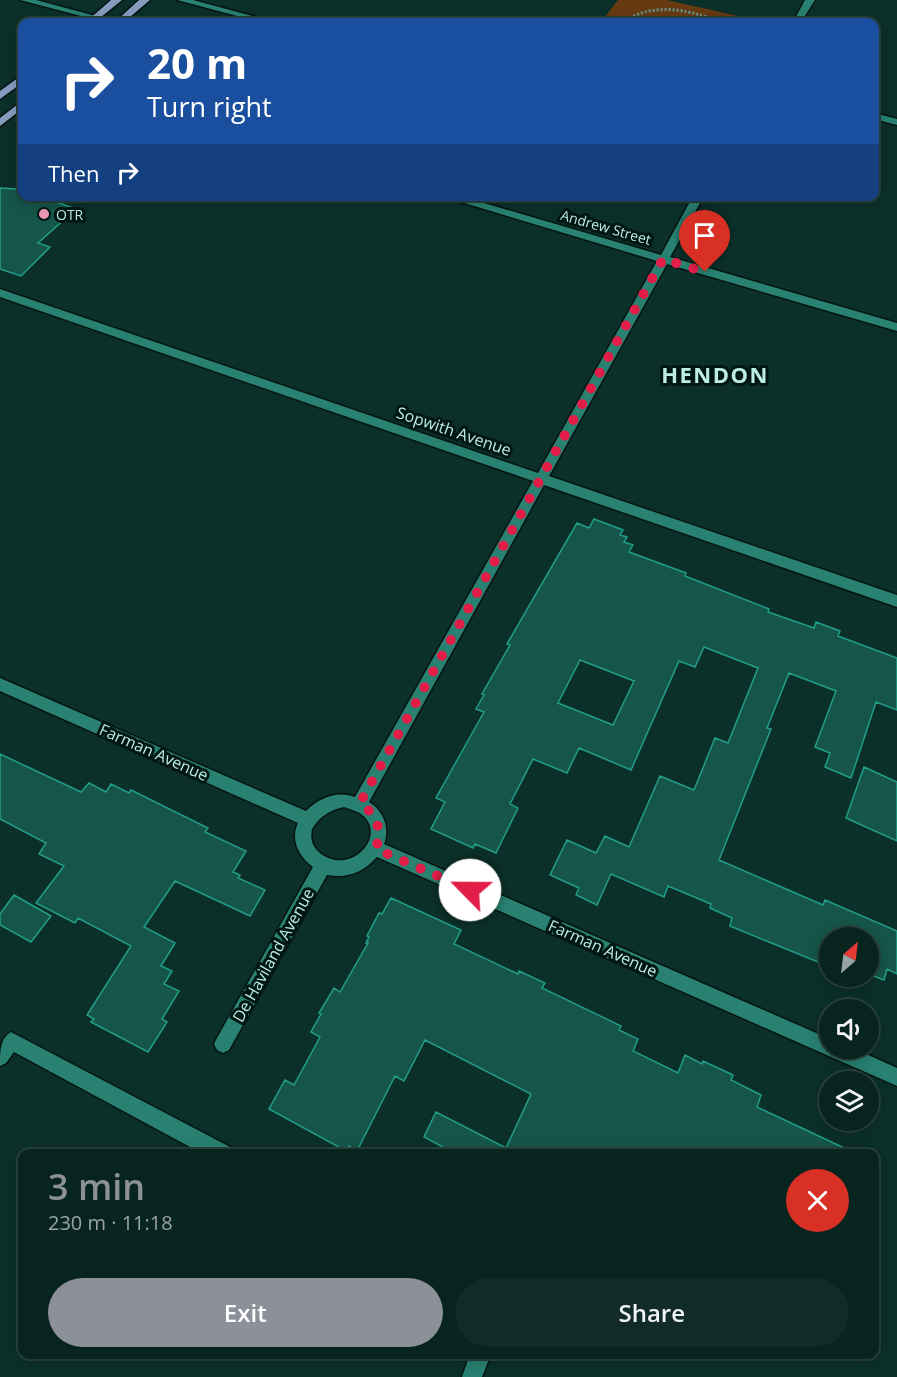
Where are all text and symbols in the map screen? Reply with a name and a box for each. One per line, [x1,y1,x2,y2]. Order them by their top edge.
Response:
text: 20 m [147,34,247,91]
icon: right [48,42,126,120]
text: Turn right [147,88,272,125]
icon: right [111,156,144,189]
text: Then [48,158,99,188]
place label: OTR [56,205,84,224]
street label: Andrew Street [559,205,653,249]
marker: OTR [37,207,51,221]
pin [679,210,730,272]
icon: arrive [688,219,721,252]
district label: HENDON [661,359,769,389]
street label: Sopwith Avenue [394,401,514,461]
street label: Farman Avenue [96,718,212,786]
position arrow [438,858,502,922]
street label: De Haviland Avenue [227,884,319,1026]
street label: Farman Avenue [545,914,661,982]
north arrow [819,927,879,987]
map controls [819,927,879,1131]
button: sound [819,999,879,1059]
button: layers [819,1071,879,1131]
text: 3 min [48,1162,145,1211]
button: close [786,1169,849,1232]
text: 230 m · 11:18 [48,1209,173,1236]
button: Exit [48,1278,443,1347]
button: Share [455,1278,849,1347]

